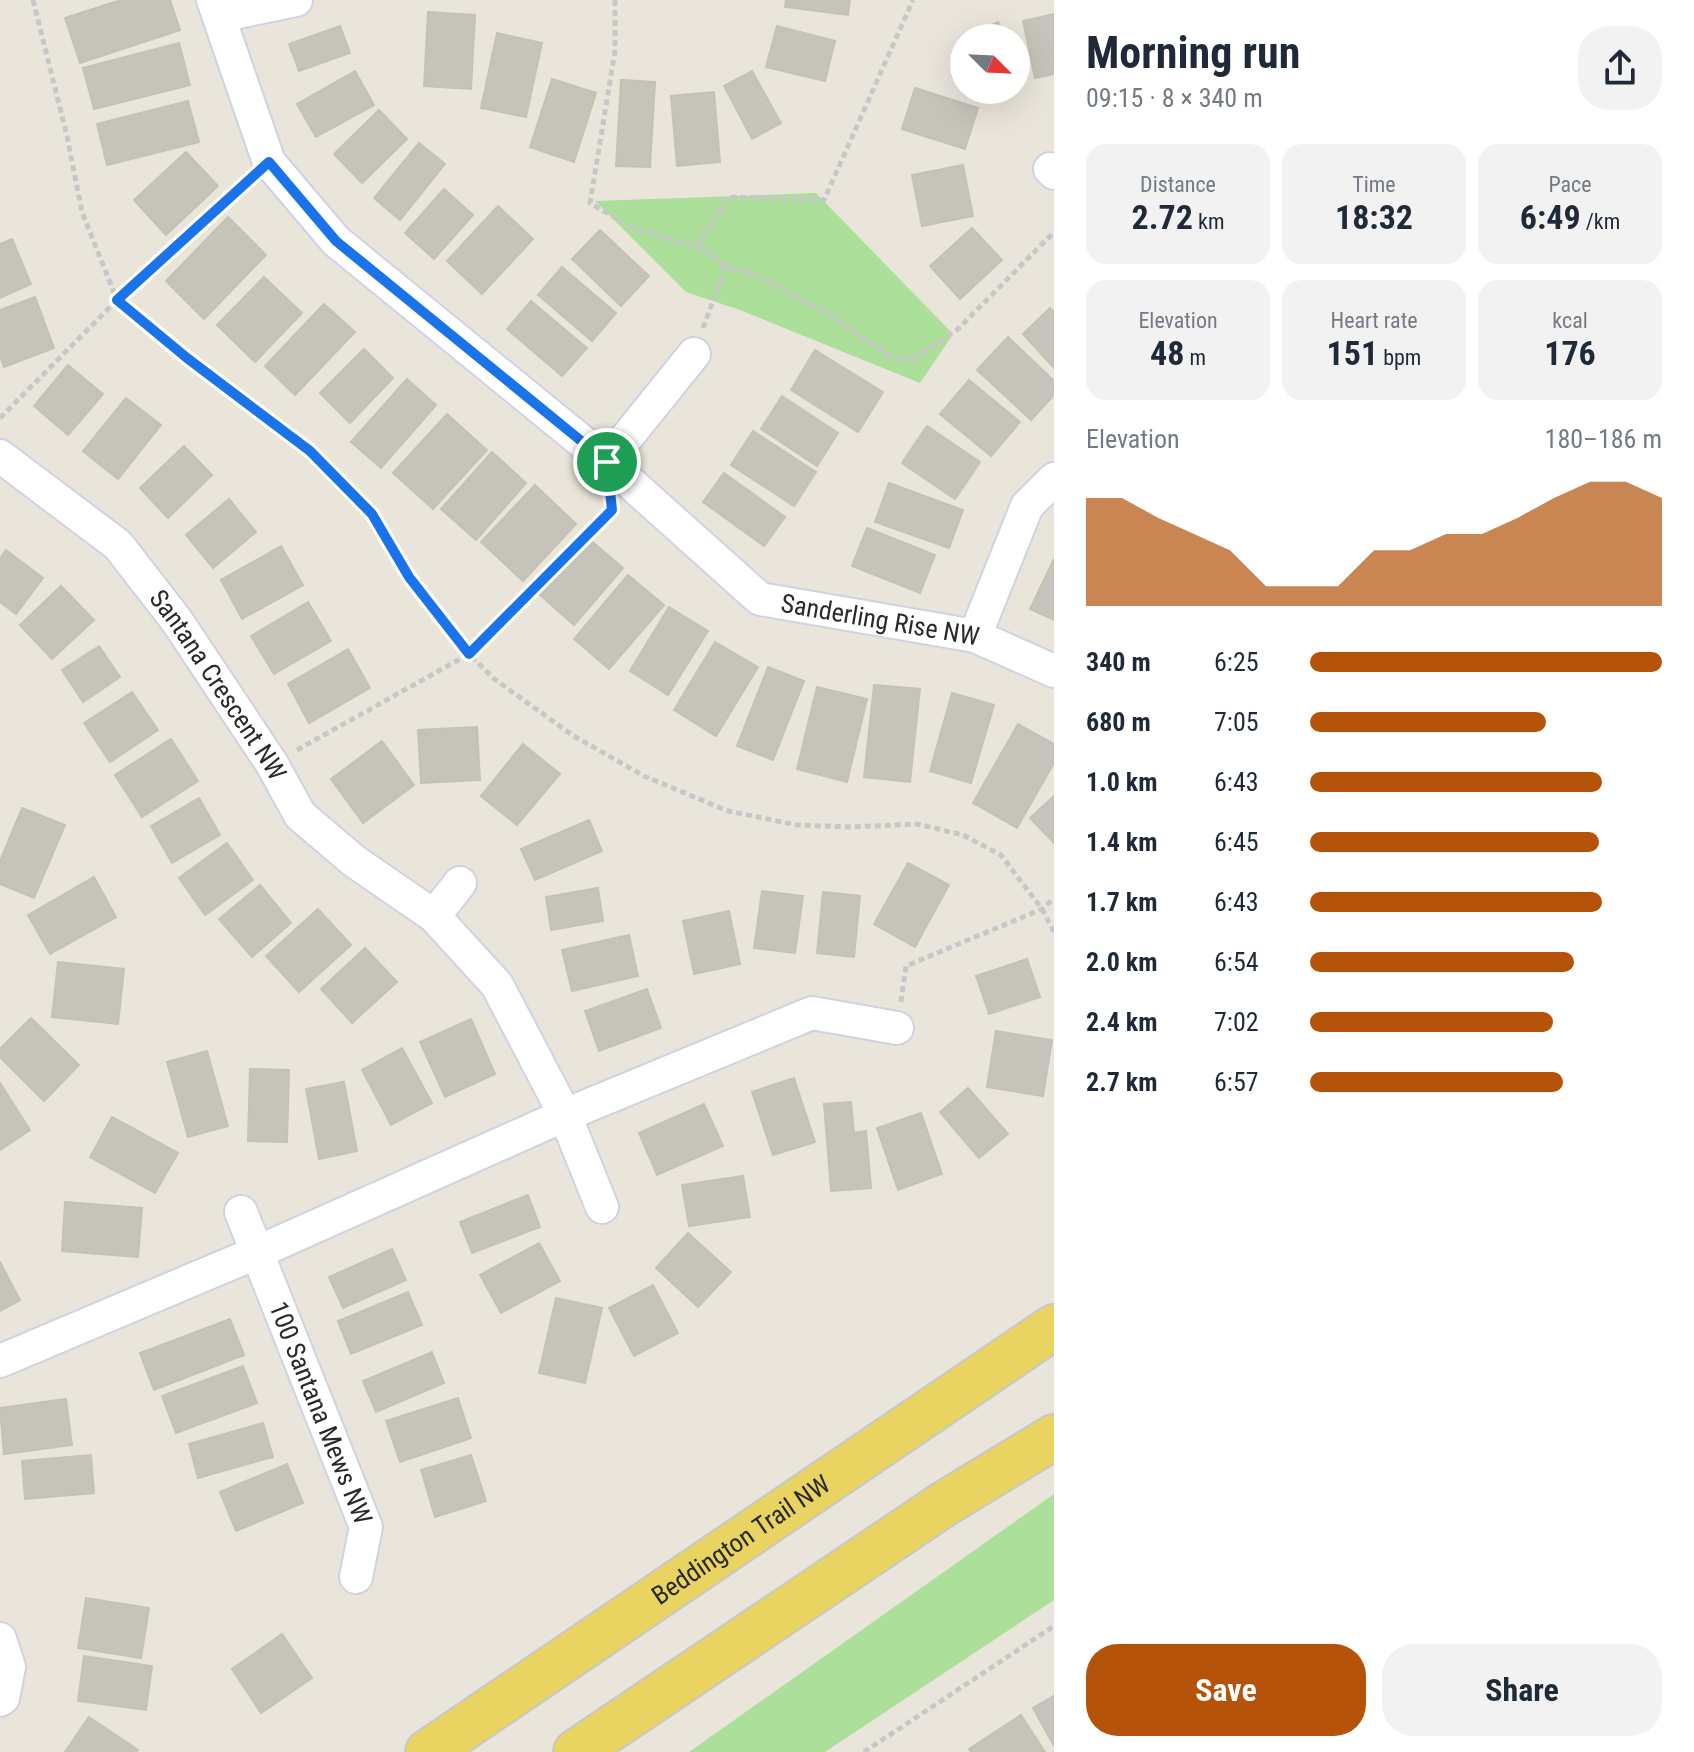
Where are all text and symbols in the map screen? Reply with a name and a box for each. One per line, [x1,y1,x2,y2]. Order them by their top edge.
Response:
north arrow [950,24,1030,104]
map controls [950,24,1030,104]
button: share [1578,26,1662,110]
text: Morning run [1086,27,1300,79]
text: 09:15 · 8 × 340 m [1086,83,1263,113]
text: Distance [1140,172,1216,197]
text: Time [1352,172,1396,197]
text: Pace [1548,172,1592,197]
text: 2.72 [1132,197,1193,237]
text: 18:32 [1335,197,1413,237]
text: 6:49 [1520,197,1581,237]
text: km [1193,209,1224,234]
text: /km [1581,209,1620,234]
text: Elevation [1138,308,1218,333]
text: Heart rate [1331,308,1417,333]
text: kcal [1552,308,1588,333]
text: 48 [1150,333,1184,373]
text: 151 [1327,333,1378,373]
text: 176 [1544,333,1596,373]
text: m [1184,345,1206,370]
text: bpm [1378,345,1421,370]
text: Elevation [1086,424,1180,454]
text: 180–186 m [1545,424,1662,454]
pin [573,428,641,496]
icon: arrive [585,440,629,484]
street label: Santana Crescent NW [143,584,293,785]
street label: Sanderling Rise NW [779,588,982,652]
text: 340 m [1086,647,1151,677]
text: 6:25 [1214,647,1259,677]
text: 680 m [1086,707,1151,737]
text: 7:05 [1214,707,1259,737]
text: 1.0 km [1086,767,1158,797]
text: 6:43 [1214,767,1259,797]
text: 1.4 km [1086,827,1158,857]
text: 6:45 [1214,827,1259,857]
text: 1.7 km [1086,887,1158,917]
text: 6:43 [1214,887,1259,917]
text: 2.0 km [1086,947,1158,977]
text: 6:54 [1214,947,1259,977]
text: 2.4 km [1086,1007,1158,1037]
text: 7:02 [1214,1007,1259,1037]
text: 2.7 km [1086,1067,1158,1097]
text: 6:57 [1214,1067,1259,1097]
street label: 100 Santana Mews NW [263,1297,378,1529]
street label: Beddington Trail NW [646,1469,836,1611]
button: Save [1086,1644,1366,1736]
button: Share [1382,1644,1662,1736]

